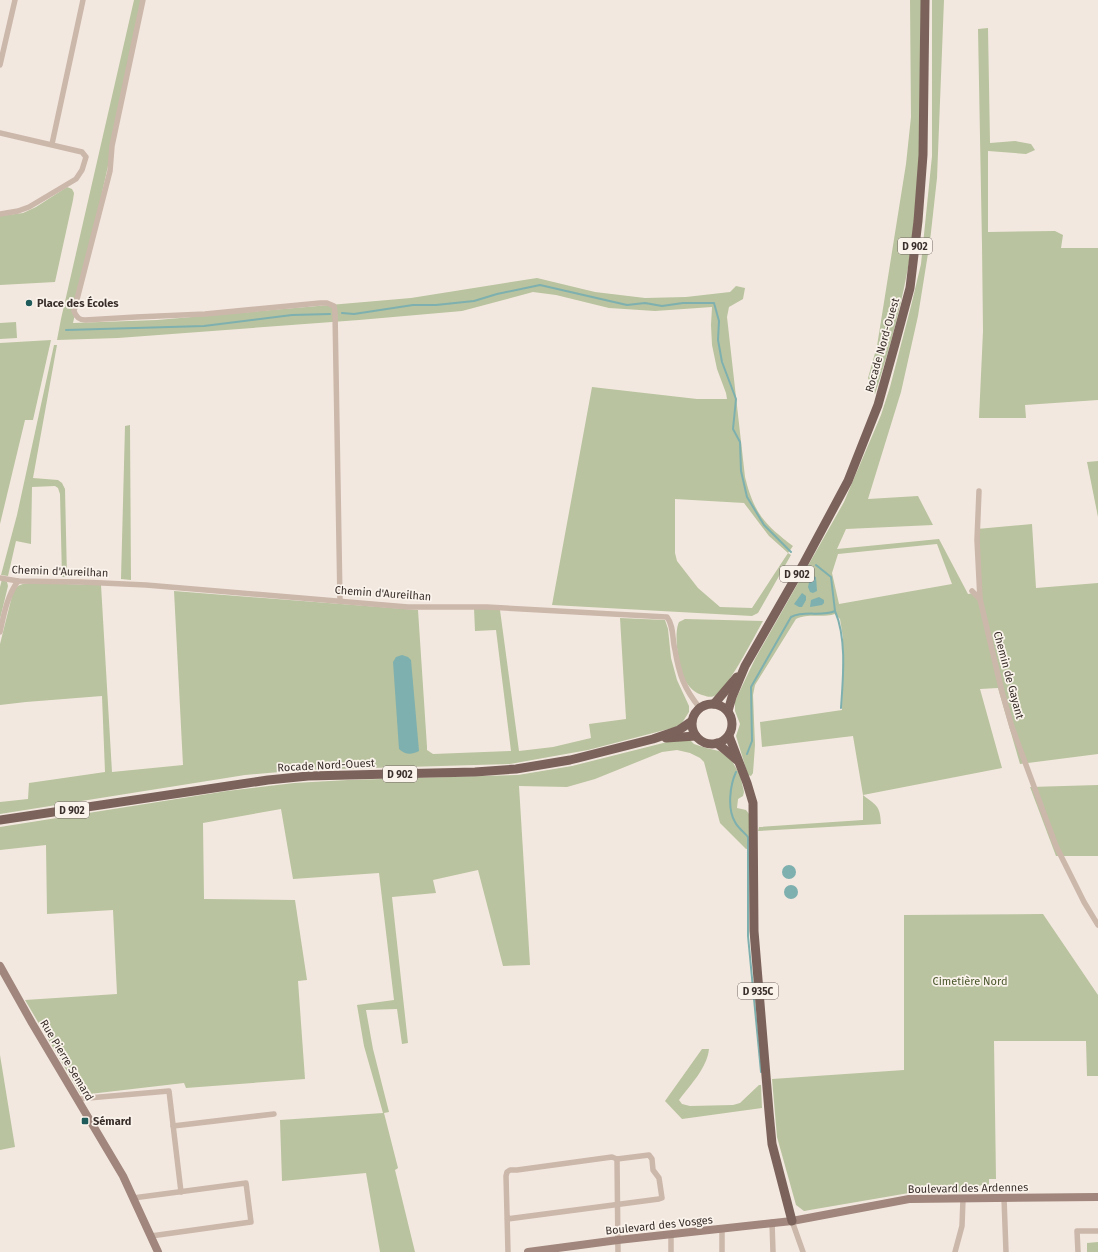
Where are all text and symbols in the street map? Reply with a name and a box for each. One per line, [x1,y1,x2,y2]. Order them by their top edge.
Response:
road number: D 902 [898,238,932,254]
place label: Place des Écoles [37,296,119,310]
street label: Rocade Nord-Ouest [863,296,902,394]
marker: Place des Écoles [24,298,34,308]
street label: Chemin d'Aureilhan [11,563,109,580]
road number: D 902 [780,566,814,582]
street label: Chemin d'Aureilhan [334,584,432,603]
street label: Chemin de Gayant [991,630,1026,720]
street label: Rocade Nord-Ouest [277,756,375,775]
road number: D 902 [383,766,417,782]
road number: D 902 [55,802,89,818]
park label: Cimetière Nord [932,975,1008,988]
road number: D 935C [738,983,778,999]
street label: Rue Pierre Semard [37,1017,96,1103]
place label: Sémard [93,1115,131,1128]
marker: Sémard [80,1116,90,1126]
street label: Boulevard des Ardennes [908,1181,1028,1196]
street label: Boulevard des Vosges [605,1213,713,1238]

